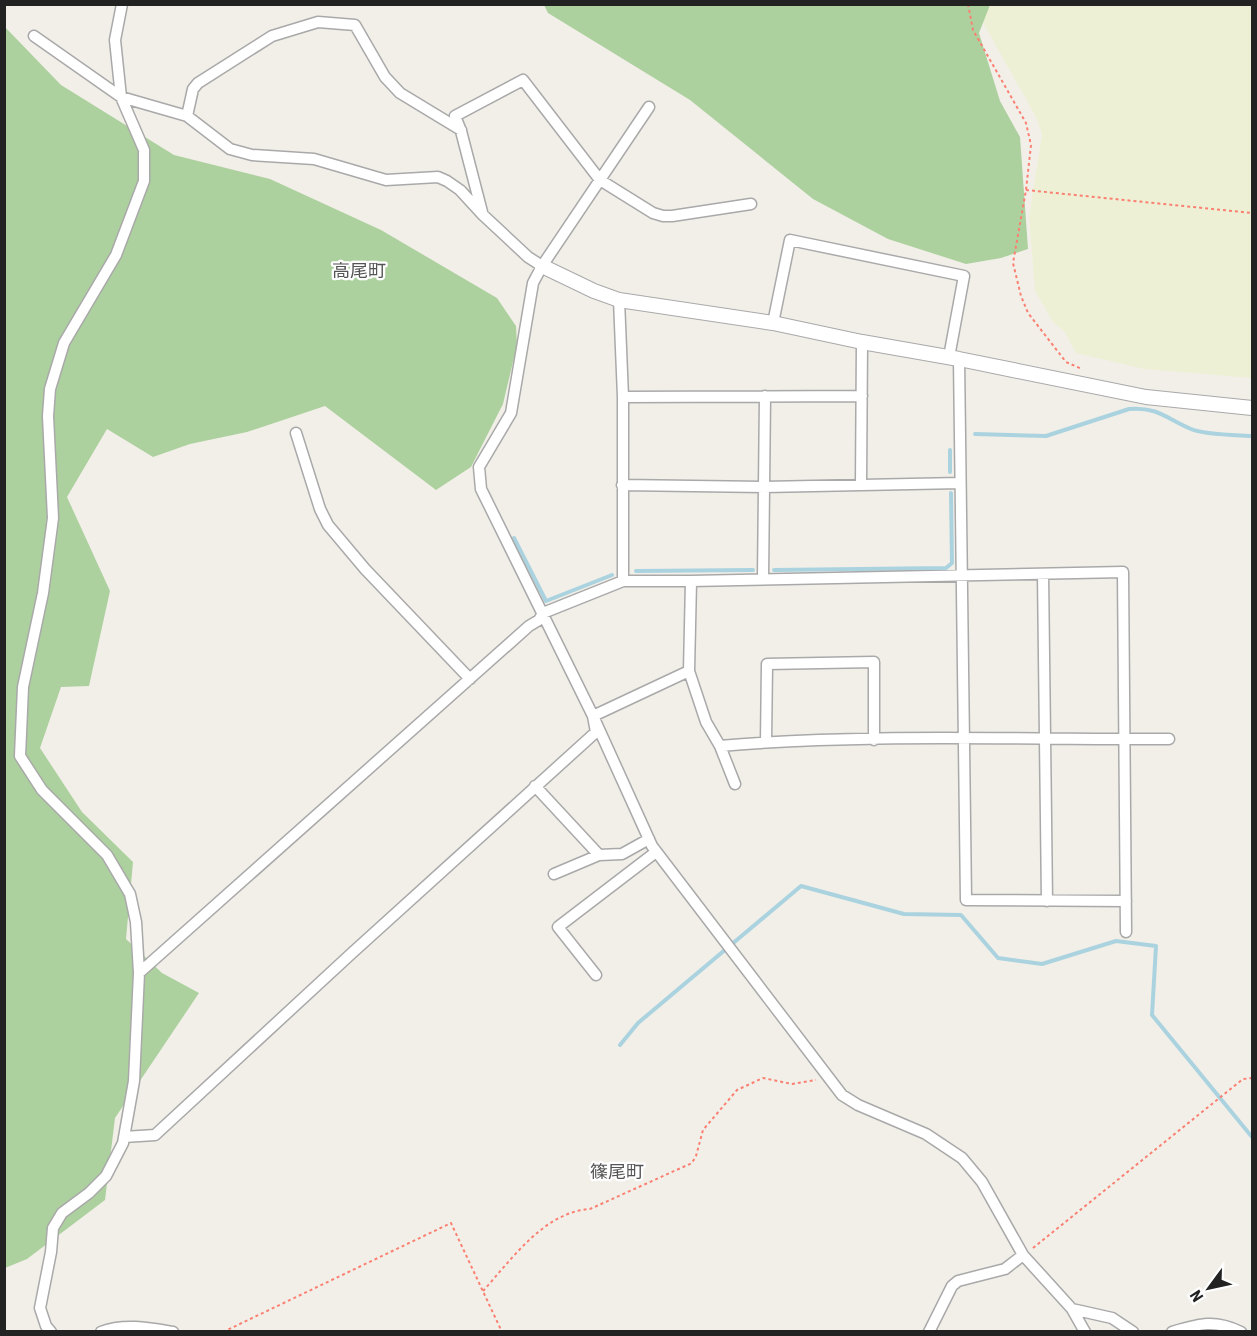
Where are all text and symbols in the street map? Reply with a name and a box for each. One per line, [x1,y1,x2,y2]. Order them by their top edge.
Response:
district label: 高尾町 [332,260,386,281]
district label: 篠尾町 [590,1161,644,1182]
north arrow [1179,1258,1239,1318]
text: N [1186,1287,1207,1305]

